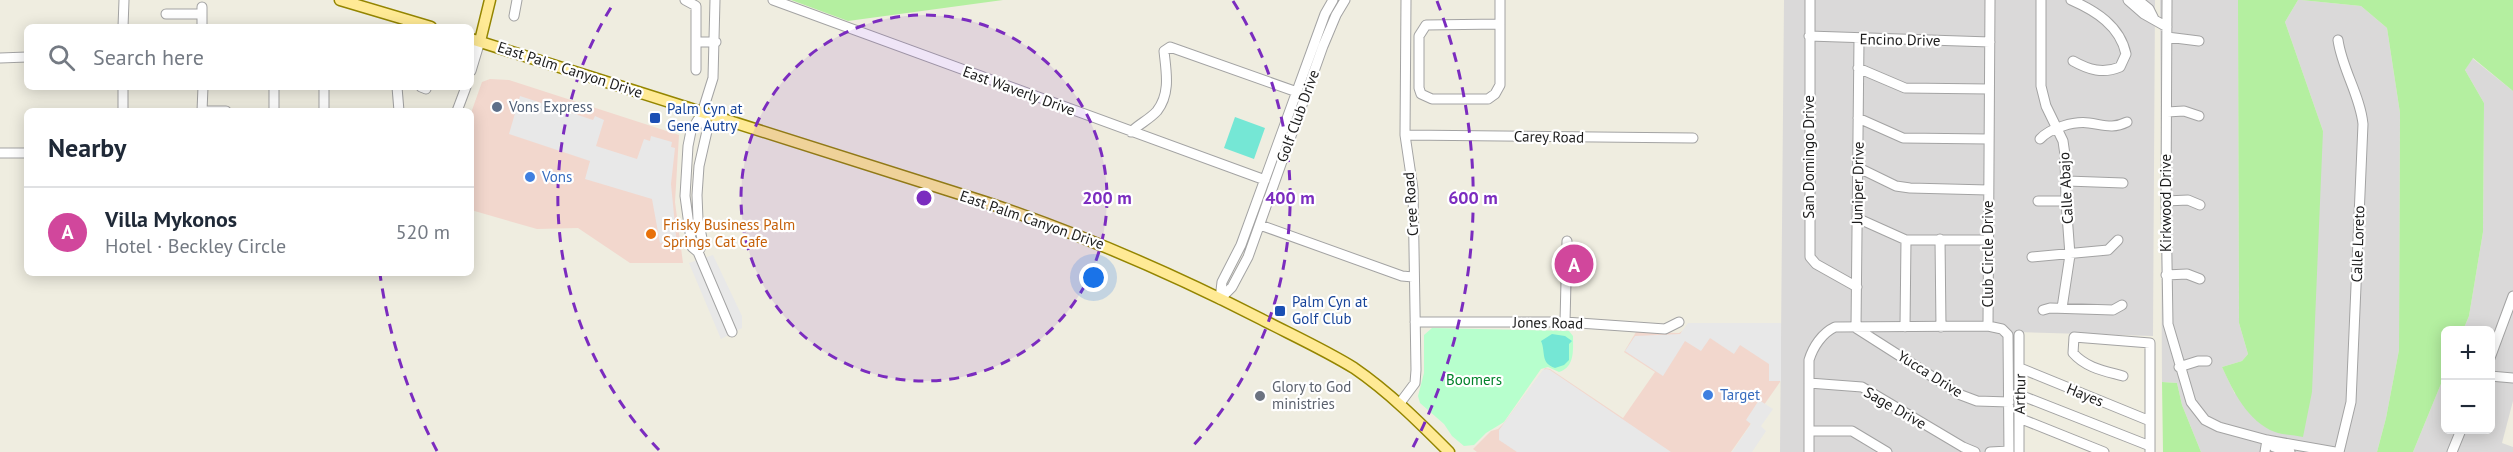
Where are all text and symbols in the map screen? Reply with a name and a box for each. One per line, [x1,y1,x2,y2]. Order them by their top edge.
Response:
search box [24,24,474,90]
street label: Encino Drive [1859,29,1941,50]
street label: East Palm Canyon Drive [495,37,645,102]
icon: search [45,41,78,74]
text: Search here [93,43,204,71]
street label: East Waverly Drive [960,61,1078,120]
street label: Golf Club Drive [1272,67,1323,165]
street label: San Domingo Drive [1799,95,1818,219]
place label: Vons Express [508,97,592,116]
place label: Palm Cyn at Gene Autry [667,99,743,135]
marker: Vons Express [490,100,504,114]
marker: Palm Cyn at Gene Autry [648,111,662,125]
street label: Carey Road [1514,126,1584,147]
text: Nearby [48,131,126,164]
street label: Juniper Drive [1847,141,1868,226]
street label: Calle Abajo [2054,152,2077,224]
street label: Kirkwood Drive [2156,154,2175,252]
place label: Vons [541,167,572,186]
marker: Vons [523,170,537,184]
street label: Cree Road [1399,171,1422,237]
street label: East Palm Canyon Drive [957,186,1107,253]
text: 200 m [1082,186,1132,209]
text: 400 m [1265,186,1315,209]
text: 600 m [1448,186,1498,209]
centre of rings [914,188,934,208]
street label: Club Circle Drive [1978,200,1997,308]
text: Villa Mykonos [105,205,237,233]
street label: Calle Loreto [2347,205,2368,283]
place label: Frisky Business Palm Springs Cat Cafe [663,215,795,251]
text: A [61,219,74,245]
text: 520 m [396,219,450,245]
marker: Frisky Business Palm Springs Cat Cafe [644,227,658,241]
text: Hotel · Beckley Circle [105,233,286,259]
pin: A [1554,242,1594,286]
your location [1079,263,1108,292]
place label: Palm Cyn at Golf Club [1292,292,1368,328]
marker: Palm Cyn at Golf Club [1273,304,1287,318]
street label: Jones Road [1512,312,1583,333]
map controls [2441,326,2495,434]
button: + [2441,326,2495,380]
street label: Yucca Drive [1894,346,1967,401]
park label: Boomers [1446,370,1502,389]
street label: Arthur [2010,373,2029,415]
place label: Glory to God ministries [1272,377,1351,413]
street label: Hayes [2064,379,2106,411]
button: − [2441,380,2495,434]
street label: Sage Drive [1861,382,1930,433]
place label: Target [1720,385,1760,404]
marker: Target [1701,388,1715,402]
marker: Glory to God ministries [1253,389,1267,403]

